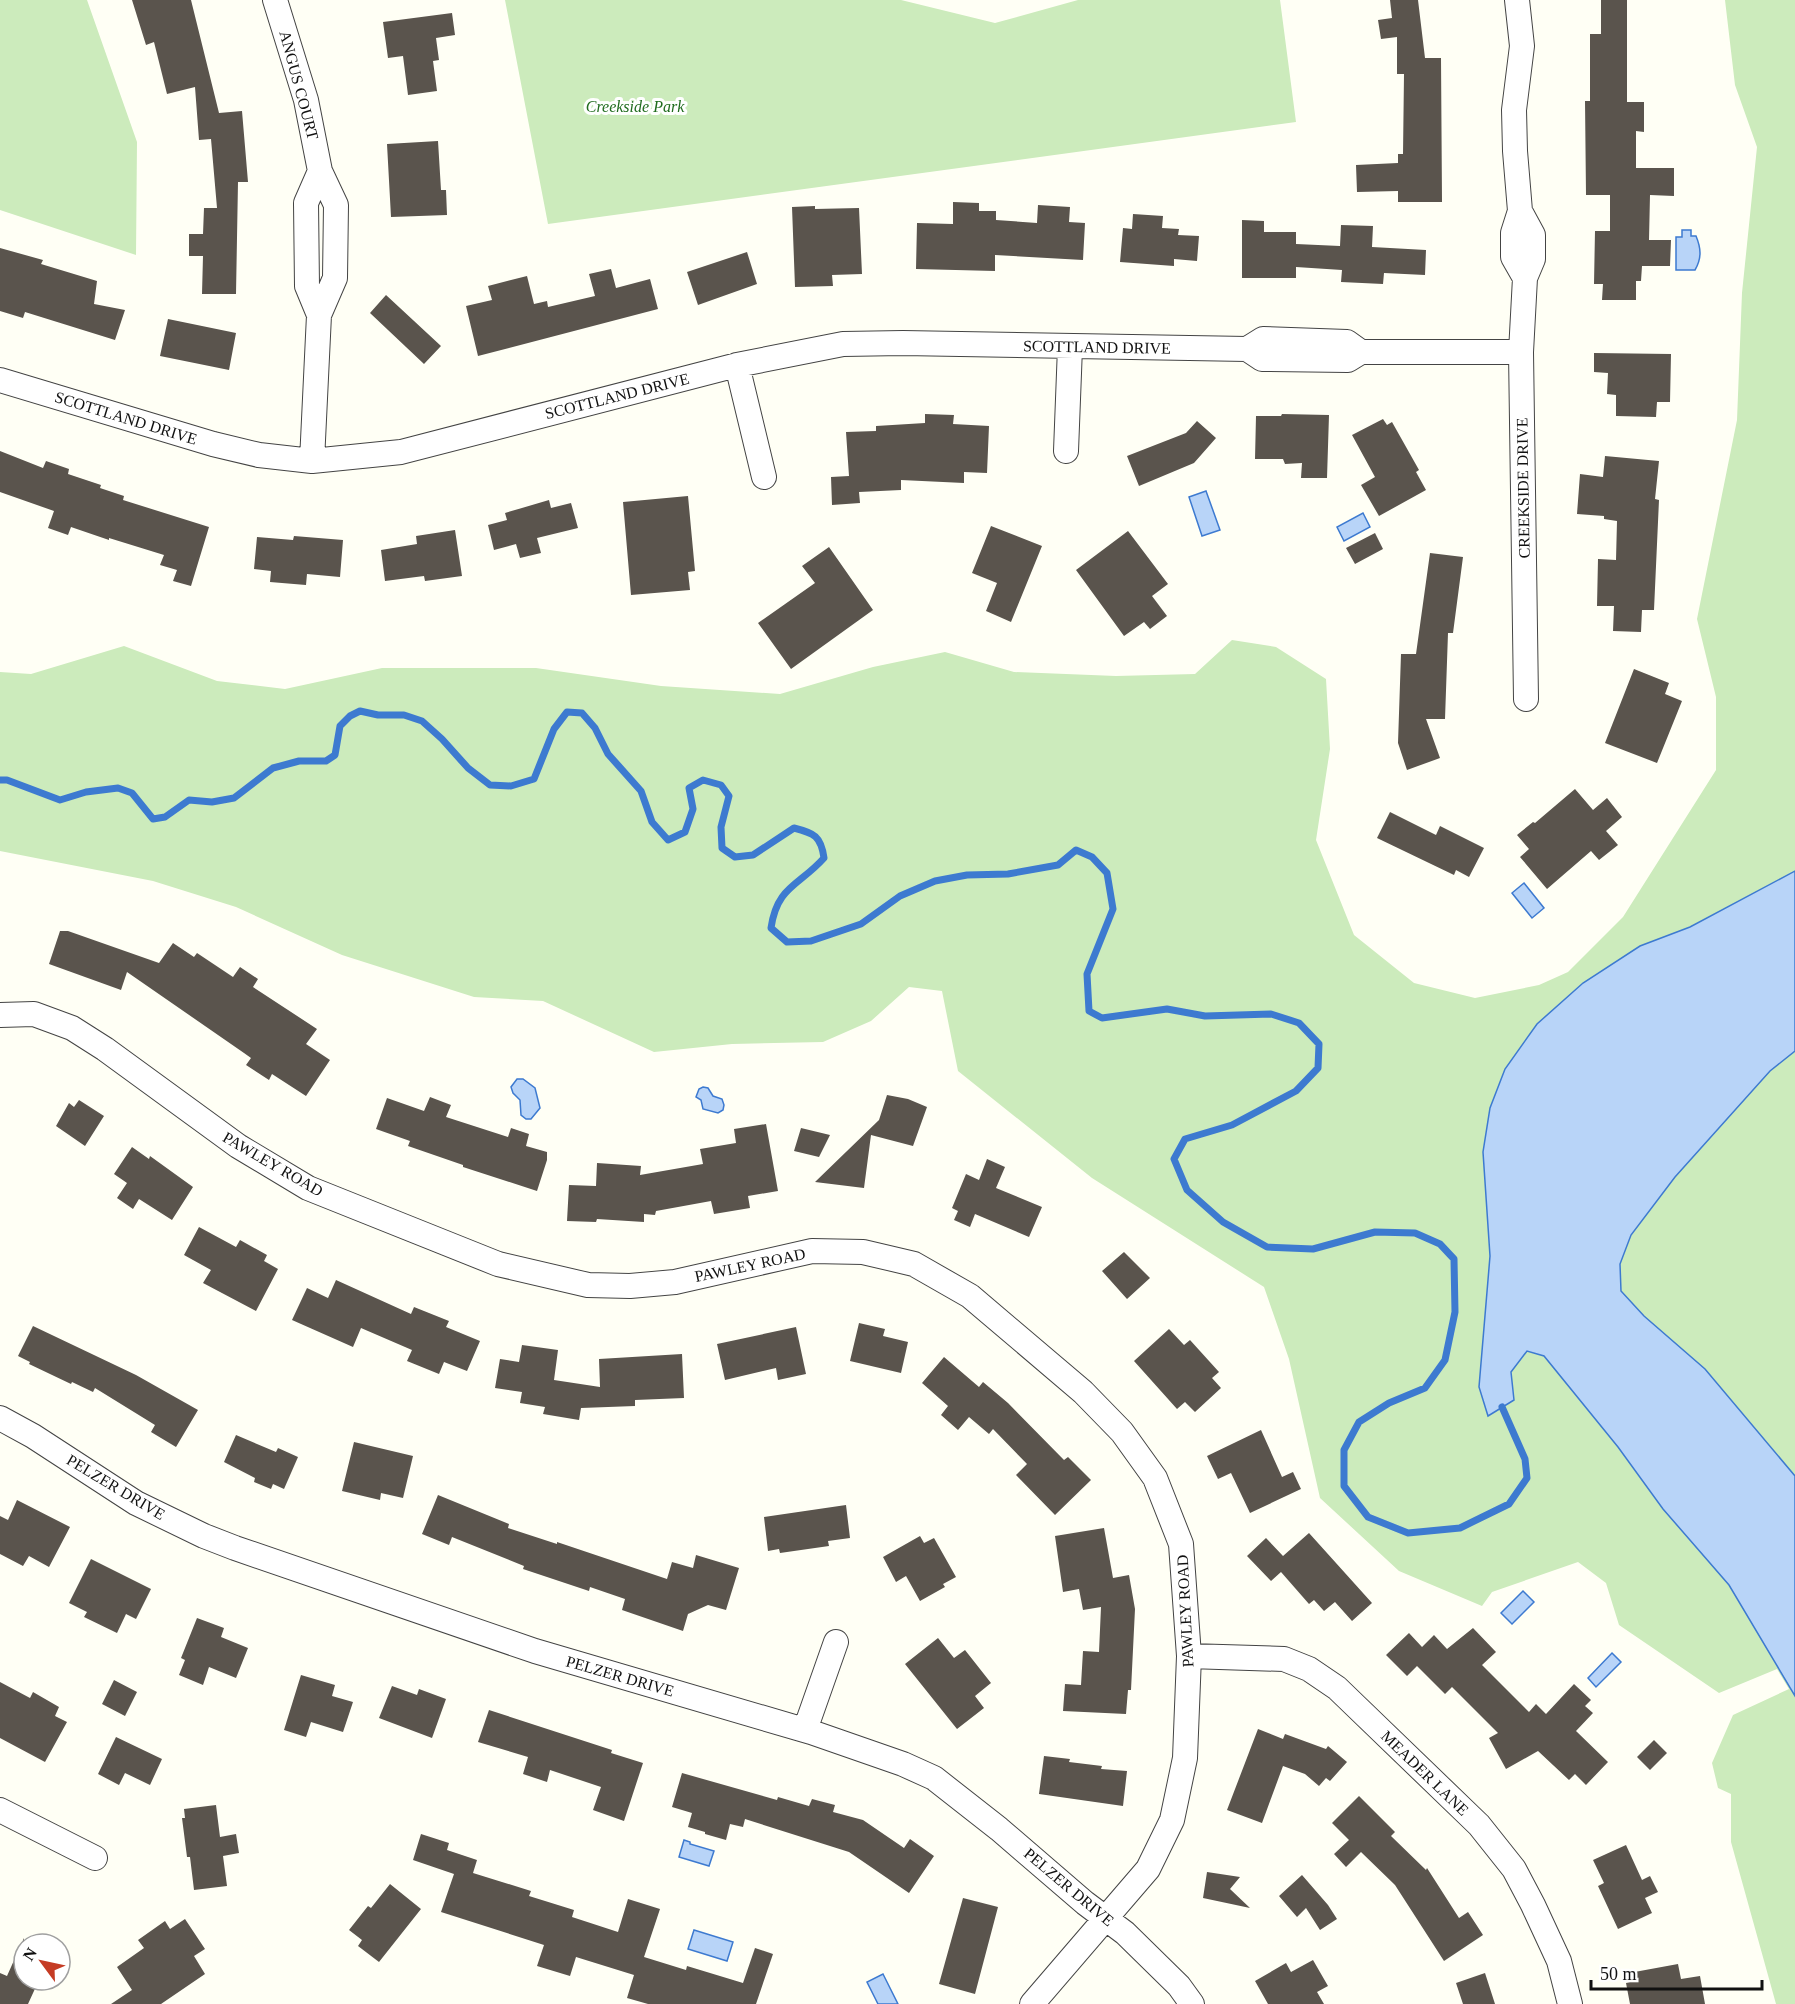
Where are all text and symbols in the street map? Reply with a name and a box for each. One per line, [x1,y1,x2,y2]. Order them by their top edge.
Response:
street label: ANGUS COURT [276,29,322,142]
park label: Creekside Park [586,98,685,115]
street label: SCOTTLAND DRIVE [1023,337,1171,357]
street label: SCOTTLAND DRIVE [543,370,691,422]
street label: SCOTTLAND DRIVE [53,388,199,448]
street label: CREEKSIDE DRIVE [1513,417,1533,559]
street label: PAWLEY ROAD [220,1128,326,1200]
street label: PAWLEY ROAD [693,1245,807,1285]
street label: PELZER DRIVE [64,1451,168,1523]
street label: PAWLEY ROAD [1174,1554,1196,1668]
street label: PELZER DRIVE [564,1652,676,1700]
street label: MEADER LANE [1378,1727,1472,1819]
street label: PELZER DRIVE [1021,1845,1117,1929]
north arrow [12,1932,72,1992]
text: N [20,1944,40,1964]
scale bar [1591,1953,1762,1991]
text: 50 m [1600,1964,1637,1984]

